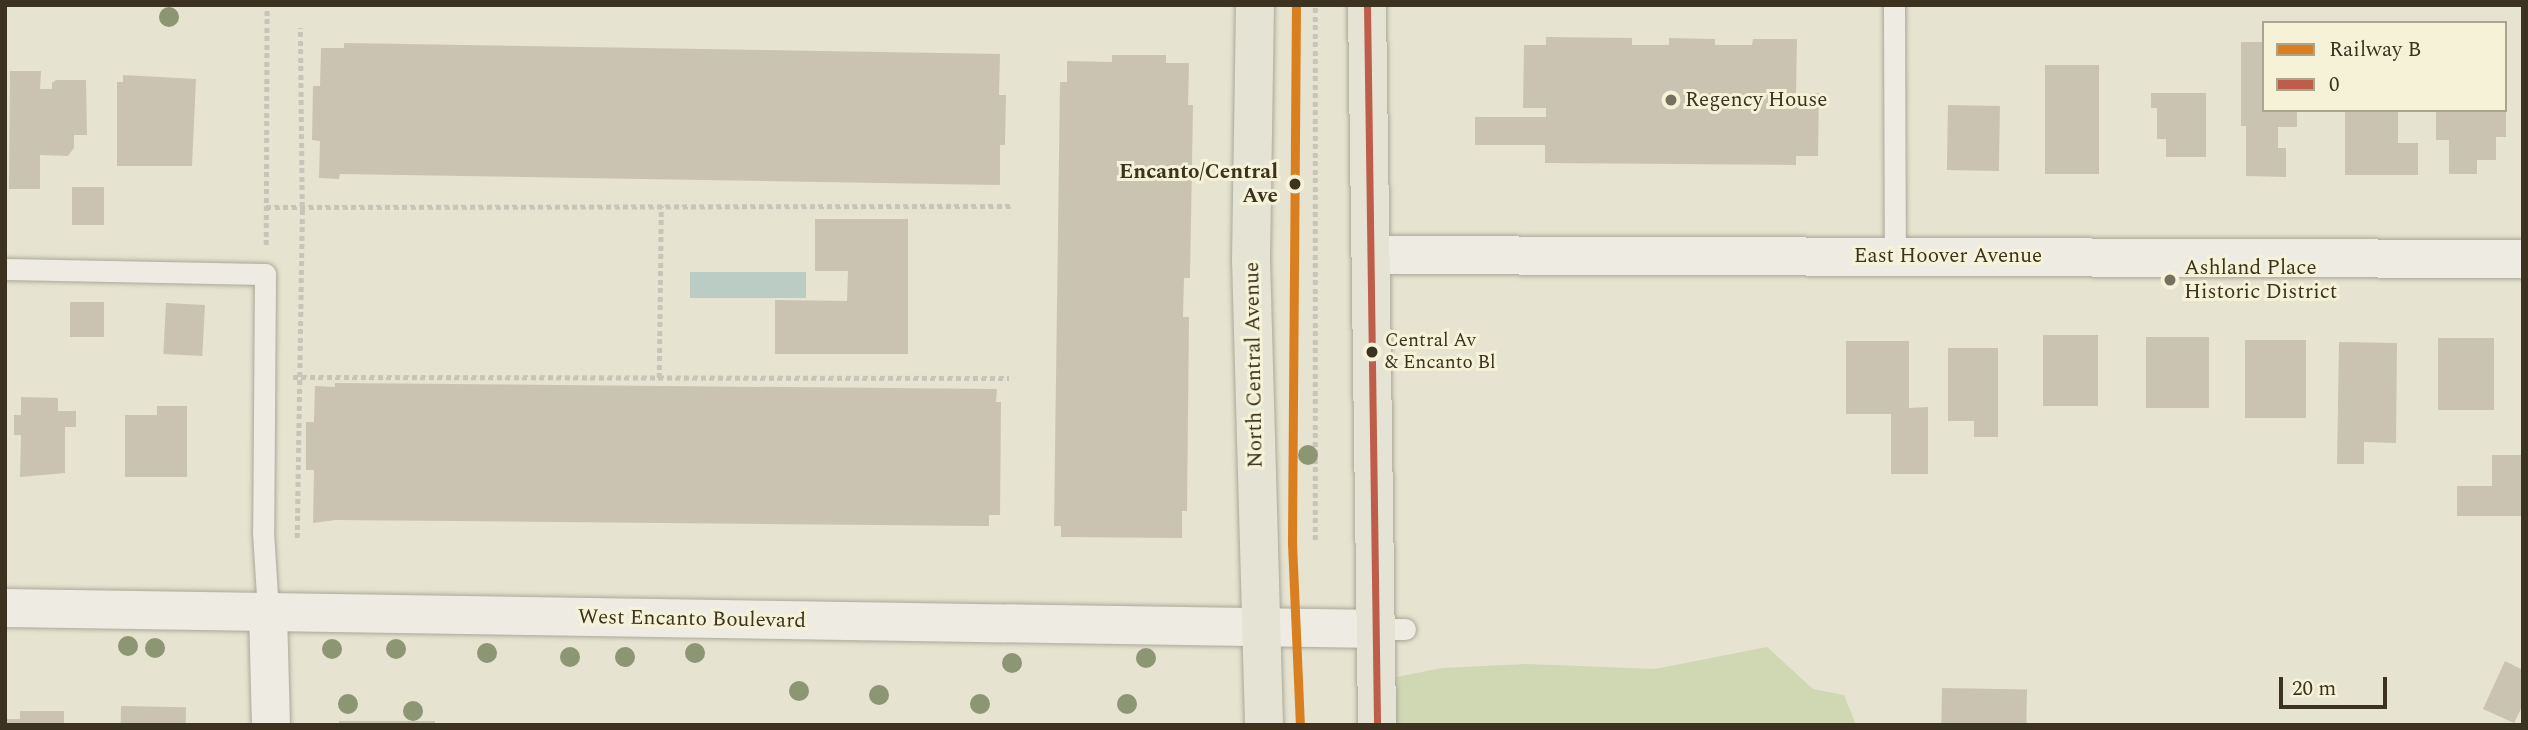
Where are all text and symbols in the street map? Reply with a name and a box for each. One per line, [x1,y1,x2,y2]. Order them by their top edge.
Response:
legend [2262,21,2507,112]
text: Railway B [2329,34,2421,66]
text: 0 [2329,69,2340,101]
place label: Regency House [1685,87,1827,113]
marker: Regency House [1663,92,1679,108]
place label: Encanto/Central Ave [1119,159,1278,209]
marker: Encanto/Central Ave [1284,173,1306,195]
street label: East Hoover Avenue [1854,243,2042,269]
place label: Ashland Place Historic District [2184,255,2337,305]
street label: North Central Avenue [1240,262,1268,468]
marker: Ashland Place Historic District [2162,272,2178,288]
place label: Central Av & Encanto Bl [1385,330,1495,374]
marker: Central Av & Encanto Bl [1365,345,1379,359]
street label: West Encanto Boulevard [578,604,806,634]
scale bar [2283,664,2392,708]
text: 20 m [2292,673,2336,705]

